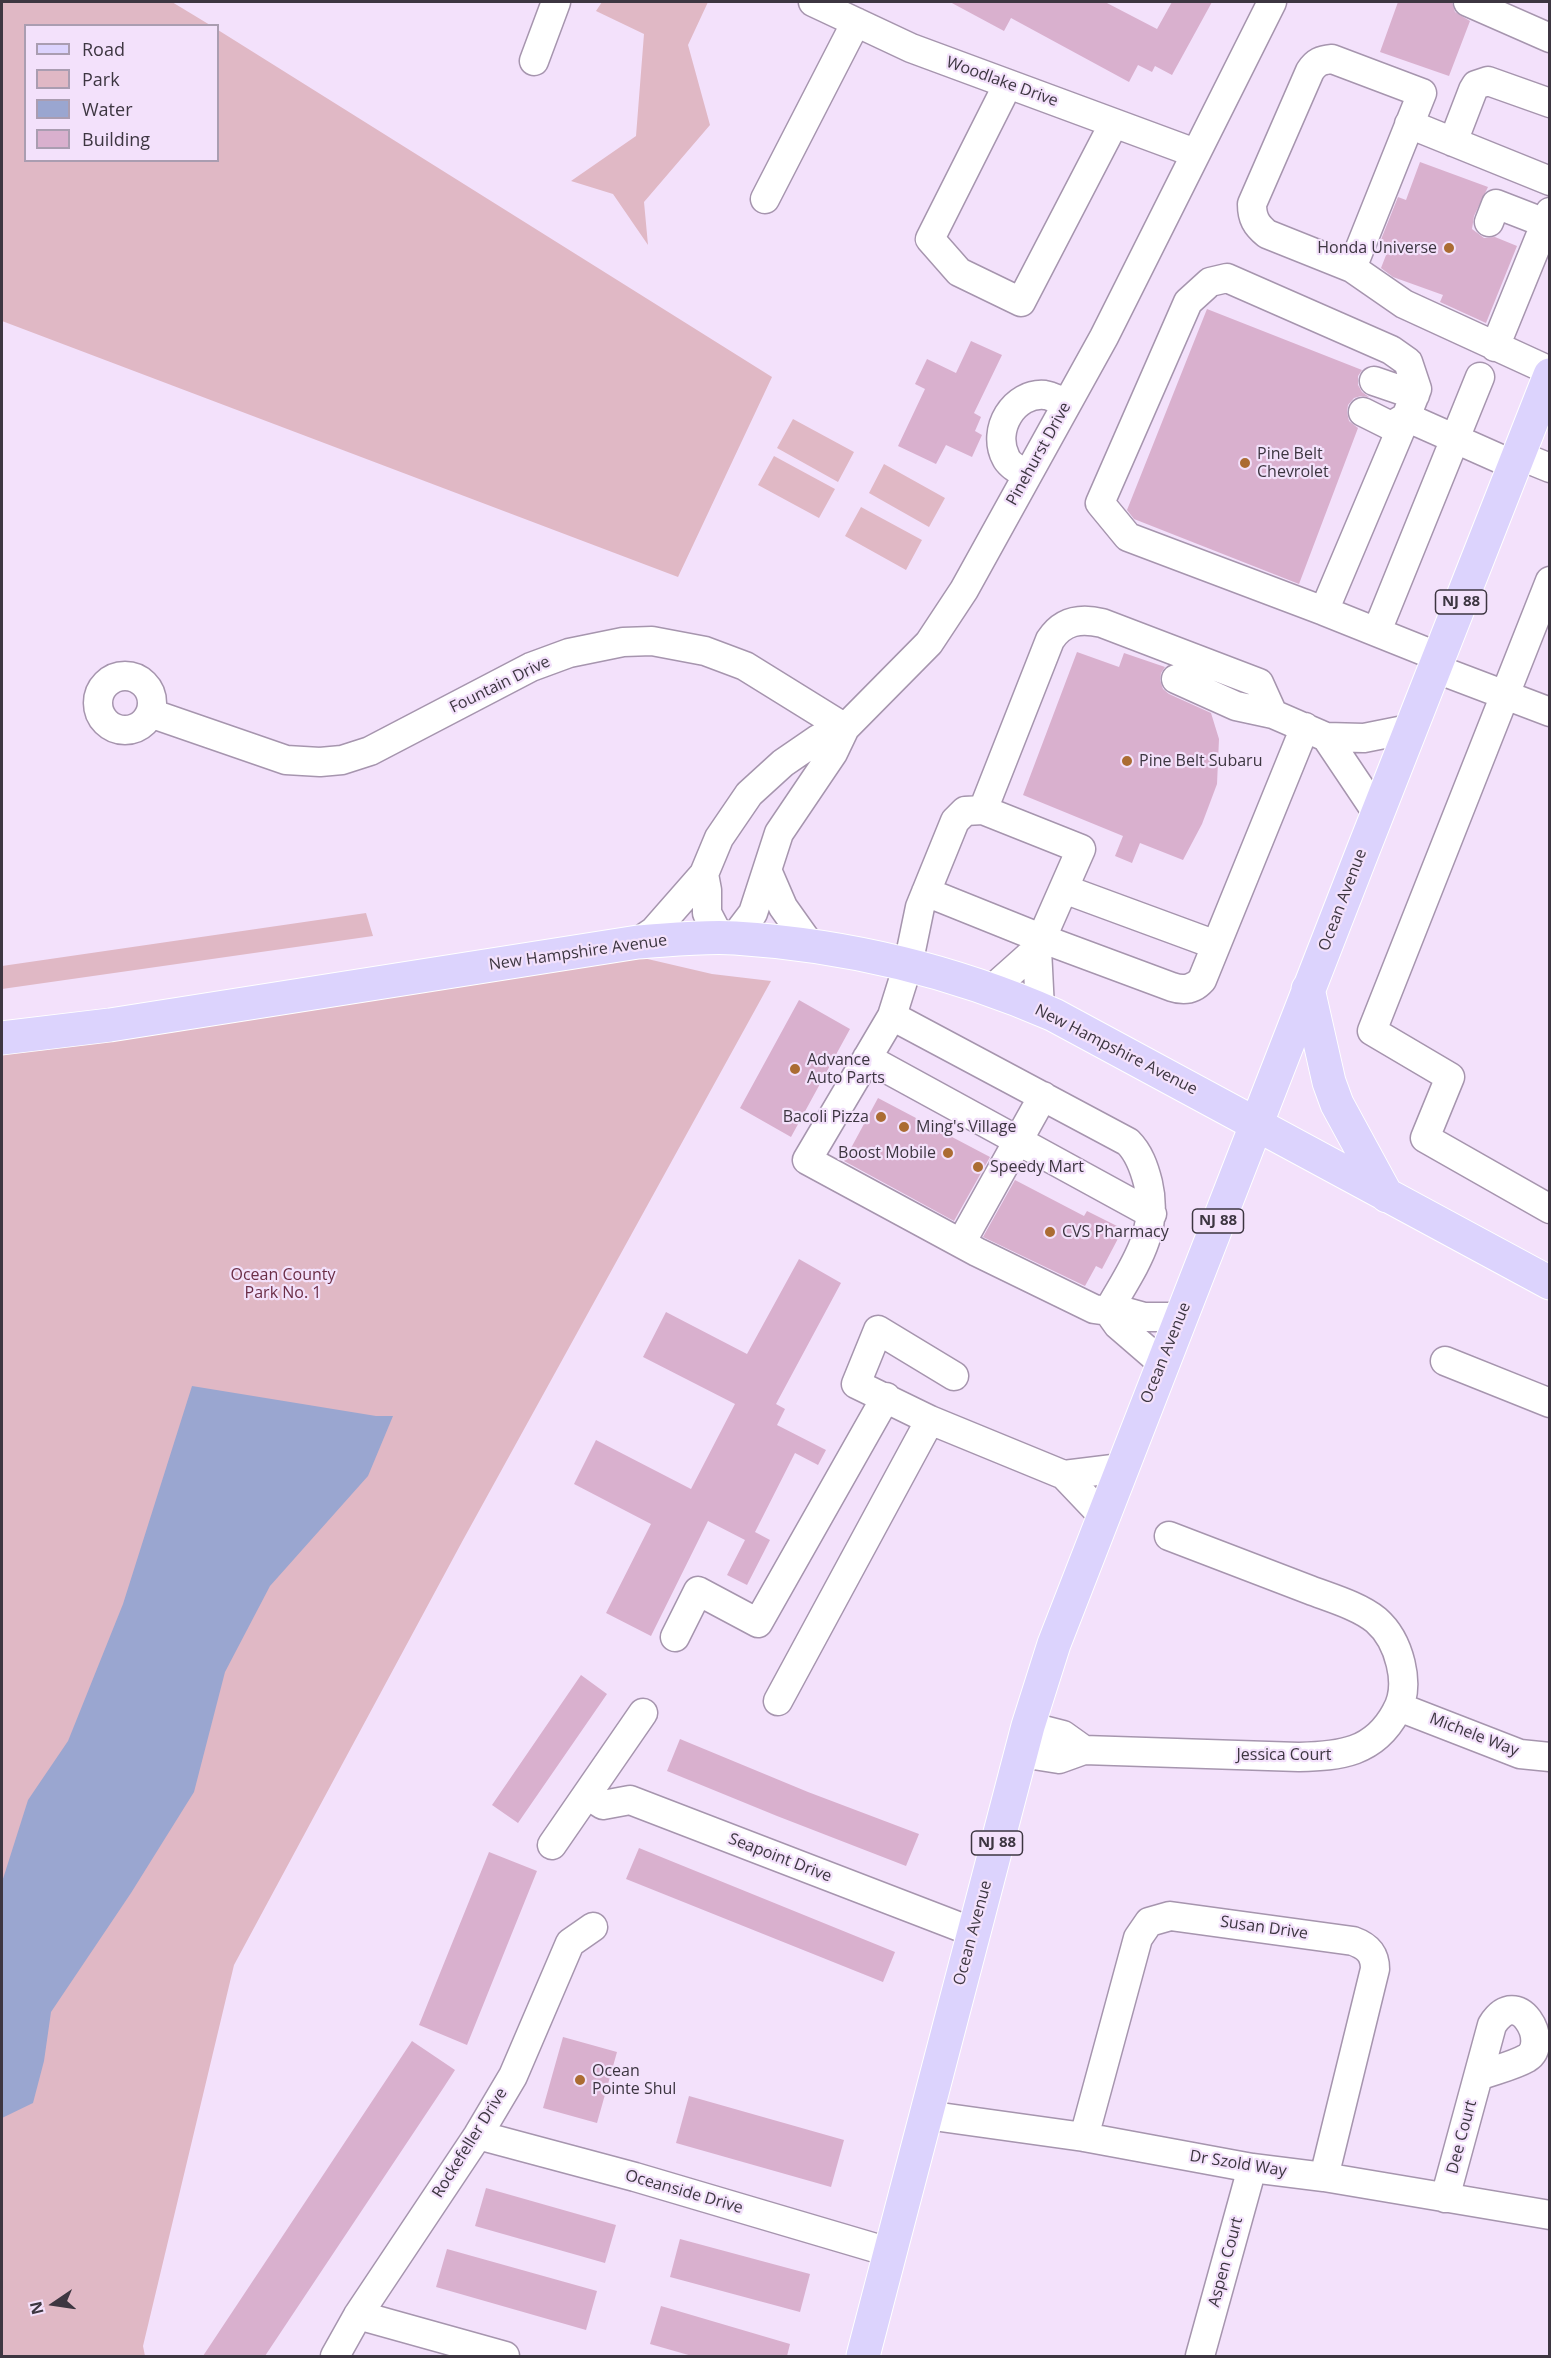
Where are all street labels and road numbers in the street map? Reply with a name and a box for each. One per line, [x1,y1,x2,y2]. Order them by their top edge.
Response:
street label: Woodlake Drive [944,53,1060,111]
street label: Pinehurst Drive [1003,399,1075,509]
road number: NJ 88 [1436,590,1486,614]
street label: Fountain Drive [447,652,553,718]
street label: Ocean Avenue [1315,846,1371,954]
street label: New Hampshire Avenue [488,931,668,975]
street label: New Hampshire Avenue [1032,1001,1200,1099]
road number: NJ 88 [1192,1209,1244,1233]
street label: Ocean Avenue [1137,1299,1195,1407]
street label: Michele Way [1427,1709,1521,1761]
street label: Jessica Court [1236,1745,1332,1765]
street label: Seapoint Drive [726,1830,834,1886]
road number: NJ 88 [972,1831,1022,1855]
street label: Ocean Avenue [950,1879,996,1987]
street label: Susan Drive [1219,1912,1309,1944]
street label: Rockefeller Drive [429,2085,511,2201]
street label: Dee Court [1443,2098,1481,2176]
street label: Dr Szold Way [1188,2147,1288,2181]
street label: Oceanside Drive [623,2166,745,2218]
street label: Aspen Court [1205,2215,1247,2309]

